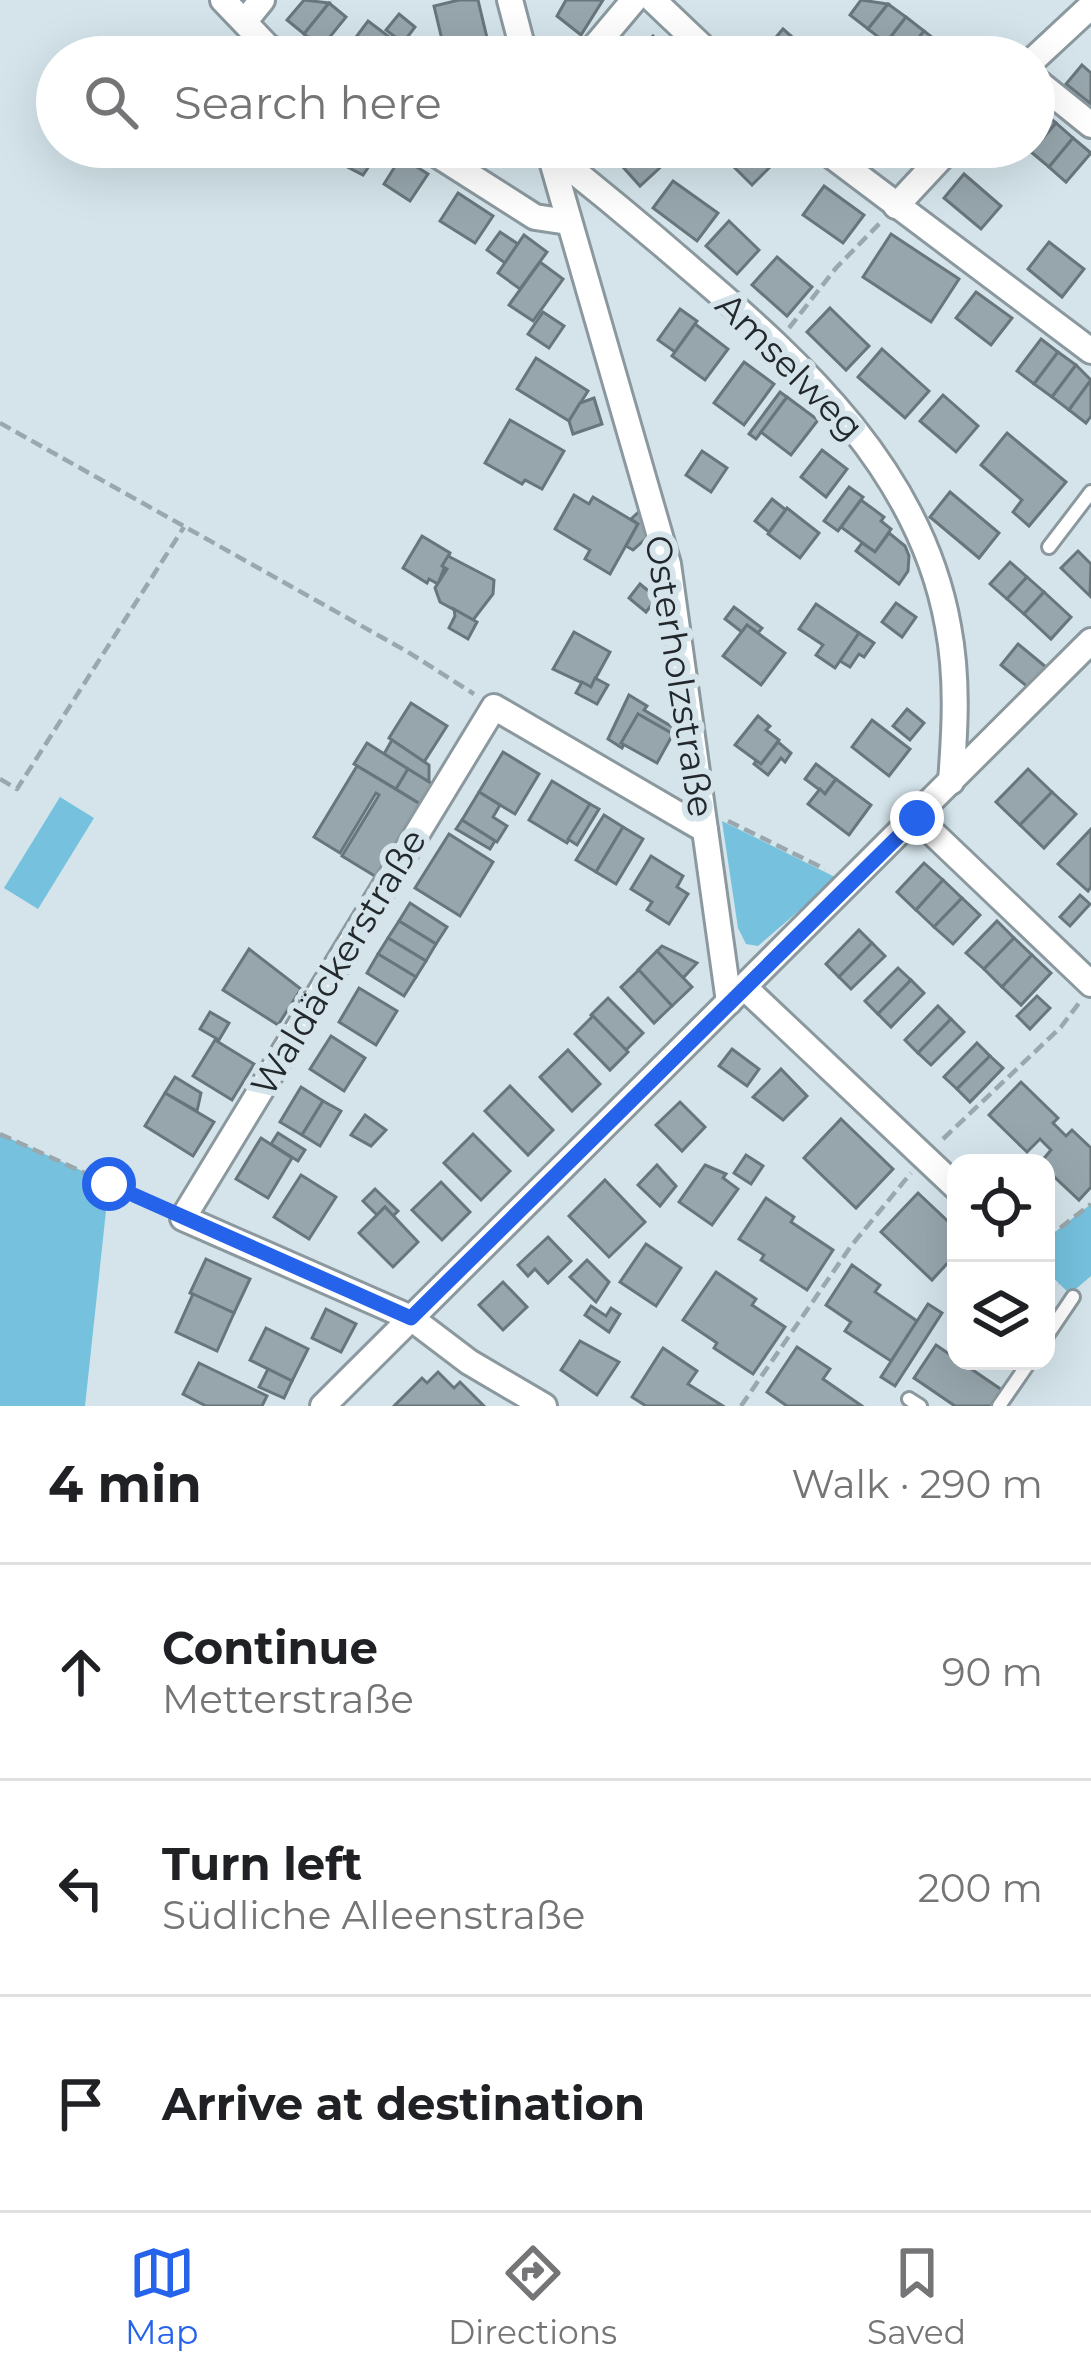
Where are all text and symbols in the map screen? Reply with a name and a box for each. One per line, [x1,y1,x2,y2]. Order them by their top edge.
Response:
search box [36,36,1055,168]
icon: search [78,69,144,135]
text: Search here [174,75,442,130]
street label: Amselweg [707,283,873,449]
street label: Osterholzstraße [636,532,724,820]
route end [890,791,944,845]
street label: Waldäckerstraße [241,821,435,1103]
map controls [947,1154,1055,1370]
button: locate [947,1154,1055,1262]
route start [82,1157,136,1211]
button: layers [947,1262,1055,1370]
text: 4 min [48,1453,202,1515]
text: Walk · 290 m [791,1460,1043,1508]
text: Continue [162,1620,378,1675]
icon: ahead [48,1639,114,1705]
text: 90 m [942,1648,1043,1696]
text: Metterstraße [162,1675,414,1723]
text: Turn left [162,1836,362,1891]
icon: left [48,1855,114,1921]
text: 200 m [918,1864,1043,1912]
text: Südliche Alleenstraße [162,1891,585,1939]
icon: arrive [48,2071,114,2137]
text: Arrive at destination [162,2076,645,2131]
tab: Map [125,2240,198,2352]
tab: Directions [448,2240,617,2352]
tab: Saved [867,2240,966,2352]

